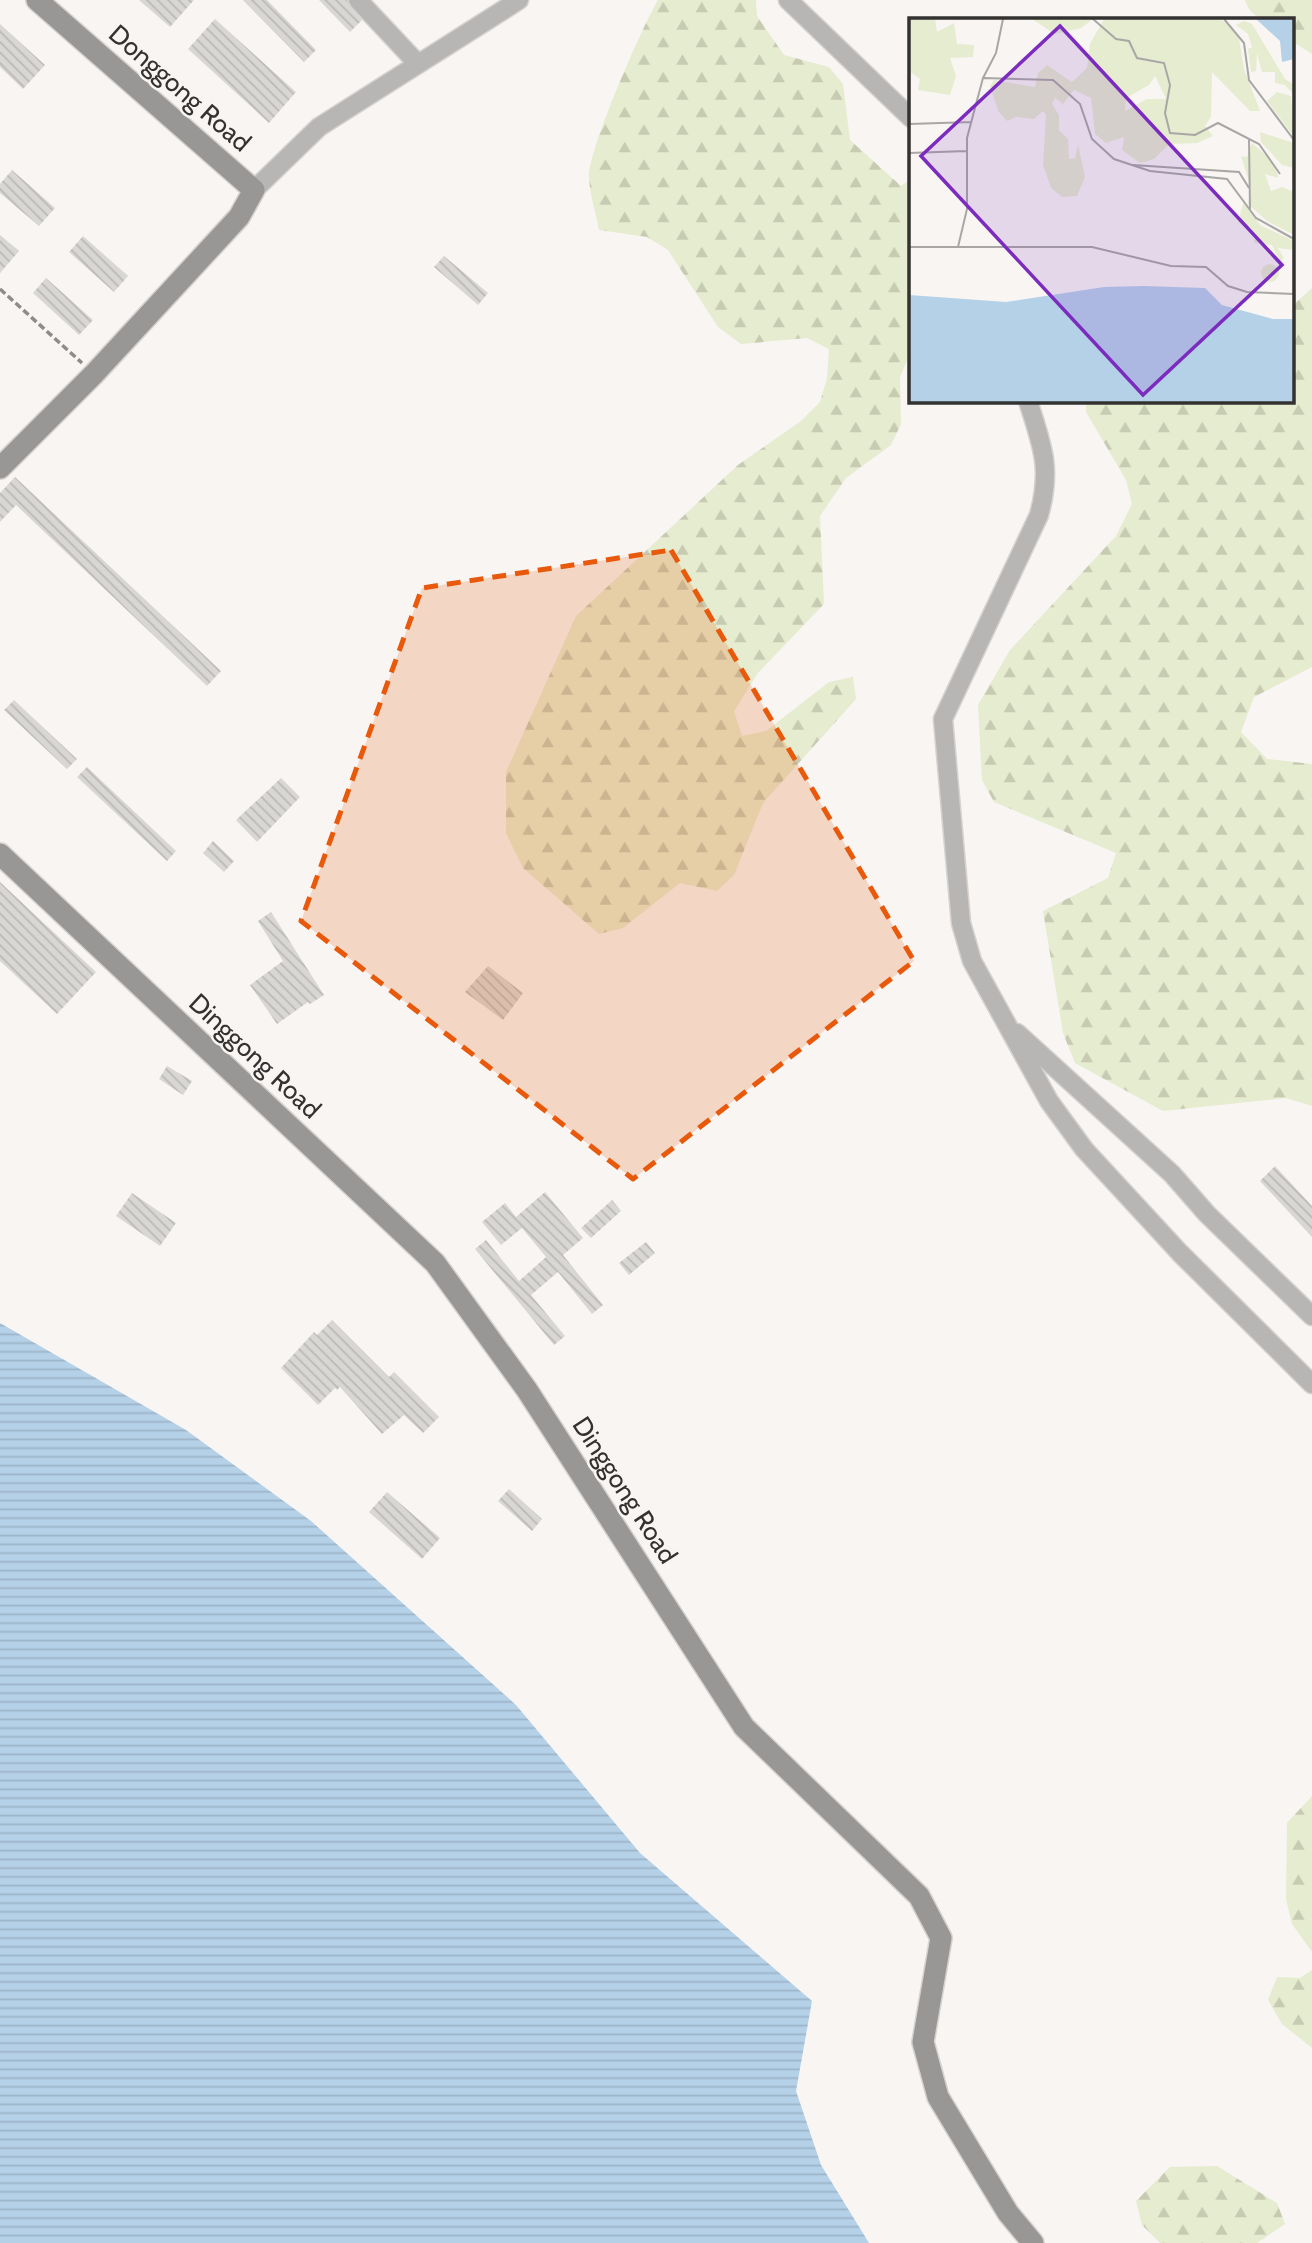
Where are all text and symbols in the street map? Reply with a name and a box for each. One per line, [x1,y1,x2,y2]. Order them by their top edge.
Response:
street label: Donggong Road [103,18,257,158]
inset map [909,18,1294,402]
street label: Dinggong Road [182,987,328,1125]
street label: Dinggong Road [566,1411,684,1569]

